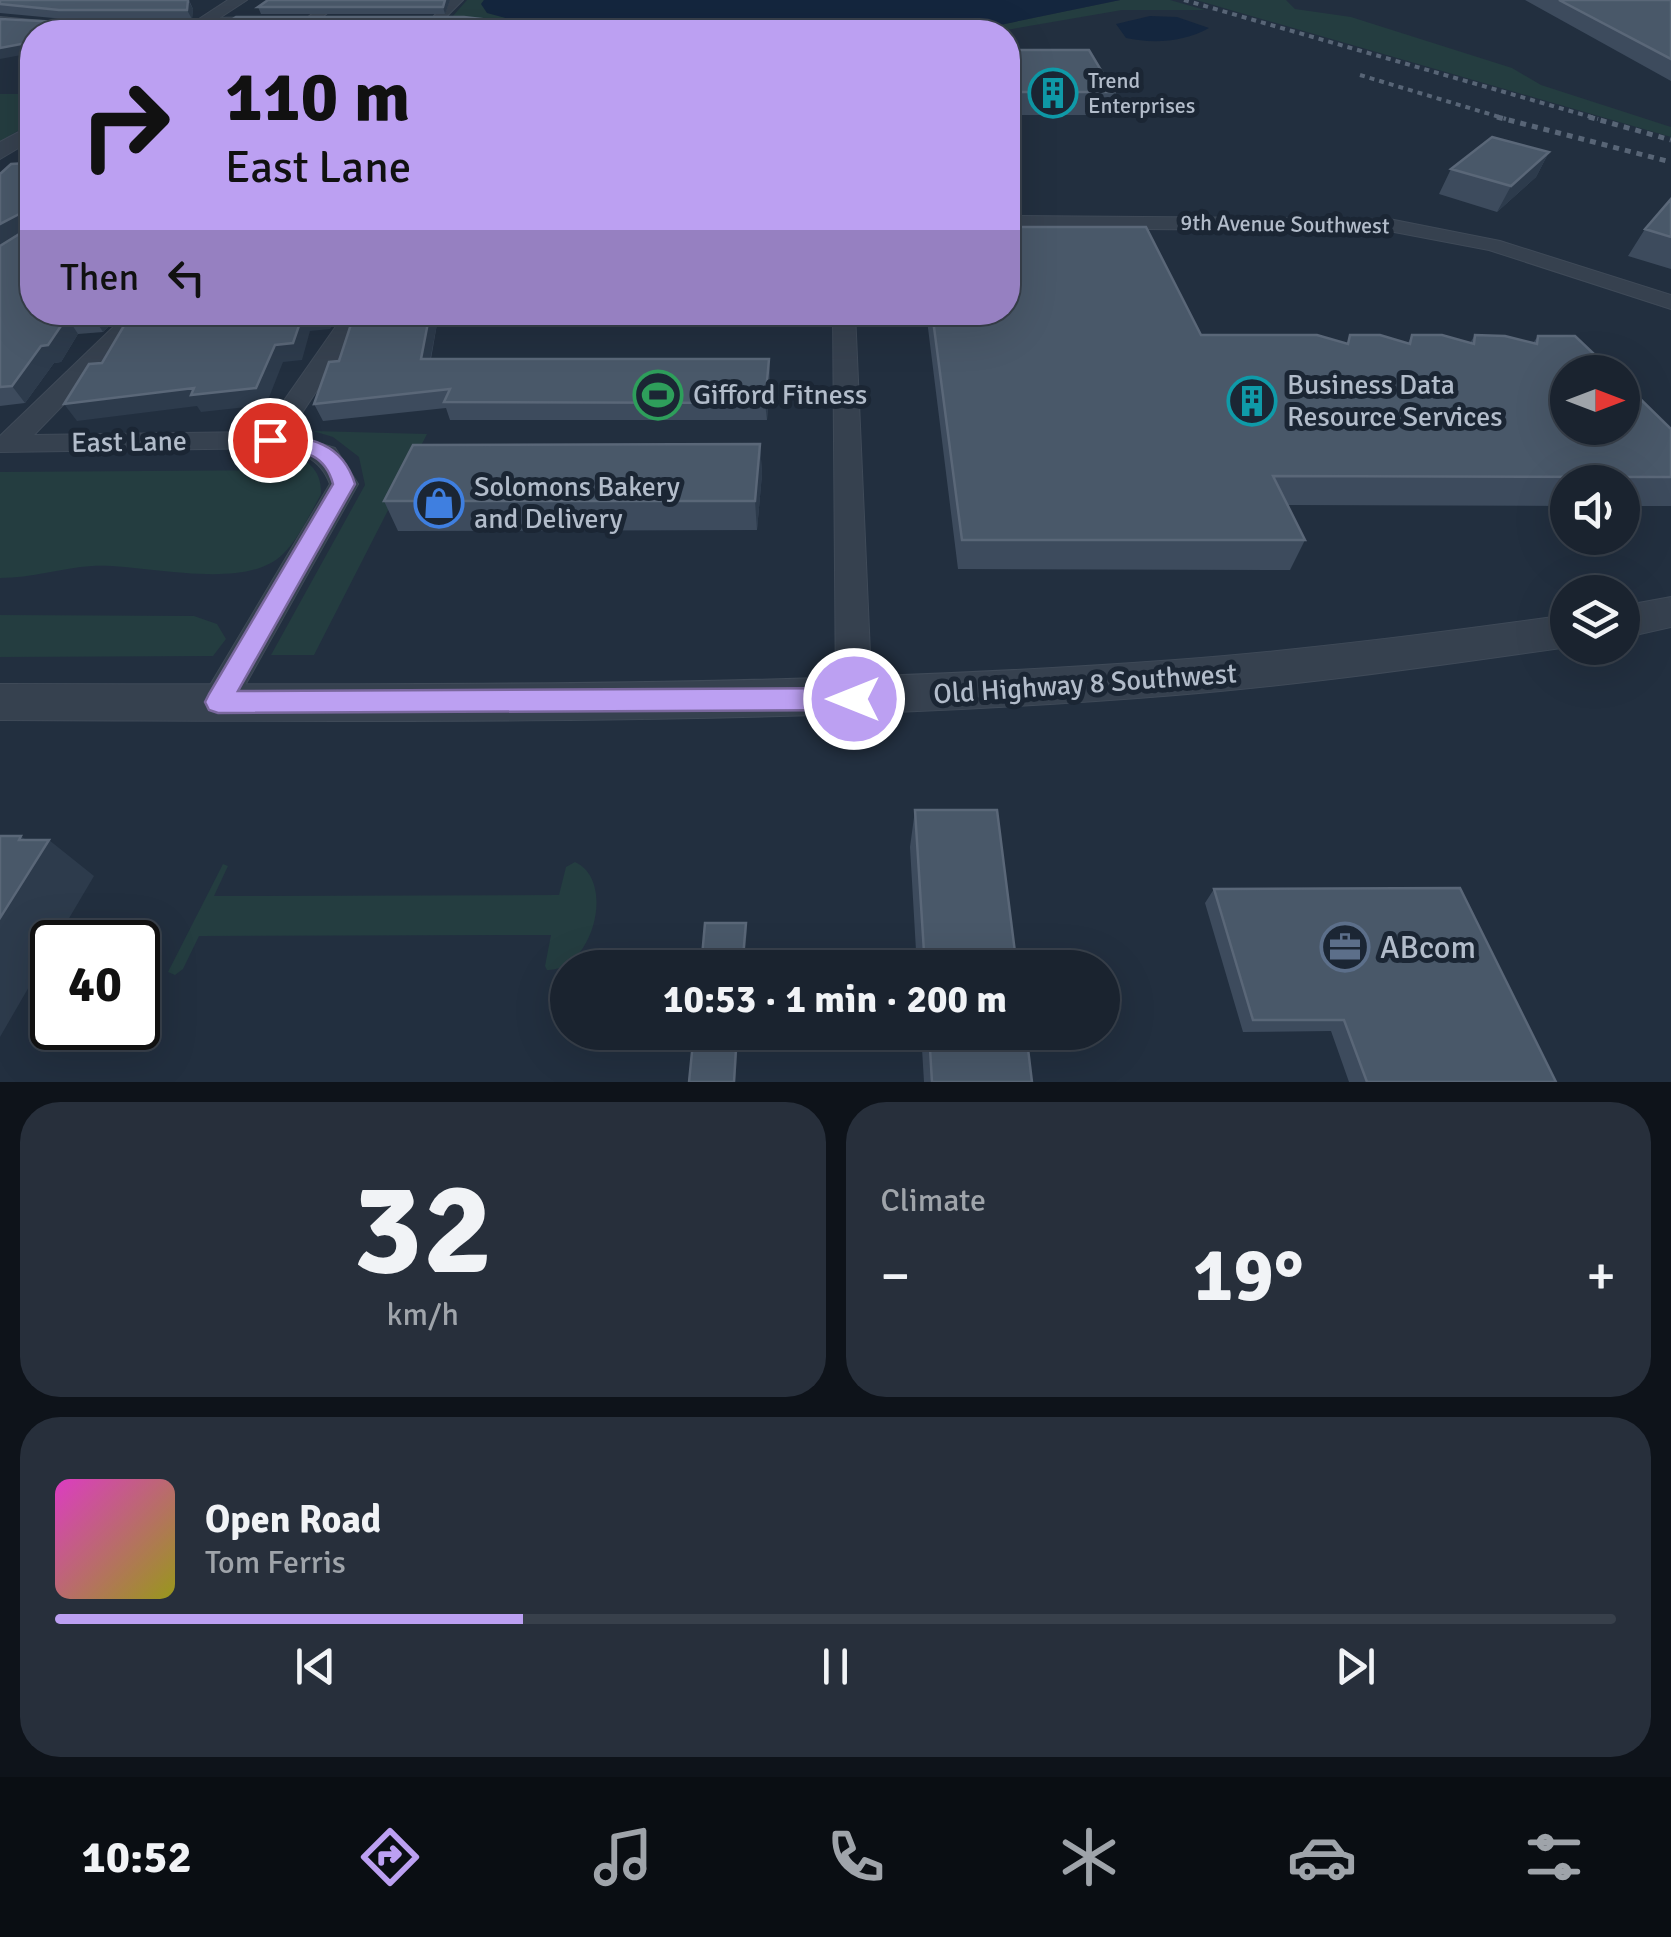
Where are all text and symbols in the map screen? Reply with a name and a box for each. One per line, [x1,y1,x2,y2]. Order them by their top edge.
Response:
text: 110 m [225,54,410,140]
icon: right [60,60,190,190]
building icon: Trend Enterprises [1027,67,1079,119]
place label: Trend Enterprises [1088,67,1195,119]
text: East Lane [225,140,411,195]
street label: 9th Avenue Southwest [1180,209,1390,239]
icon: left [159,250,214,305]
text: Then [60,254,139,301]
north arrow [1550,355,1640,445]
map controls [1550,355,1640,665]
place label: Business Data Resource Services [1287,368,1503,434]
sports icon: Gifford Fitness [632,369,684,421]
building icon: Business Data Resource Services [1226,375,1278,427]
place label: Gifford Fitness [693,378,867,412]
pin [228,398,313,483]
icon: arrive [243,413,298,468]
street label: East Lane [71,424,187,460]
button: sound [1550,465,1640,555]
place label: Solomons Bakery and Delivery [474,470,680,536]
shop icon: Solomons Bakery and Delivery [413,477,465,529]
button: layers [1550,575,1640,665]
position arrow [802,647,906,751]
street label: Old Highway 8 Southwest [932,656,1238,712]
speed limit sign: 40 [30,920,160,1050]
office icon: ABcom [1319,921,1371,973]
place label: ABcom [1380,928,1476,967]
text: 10:53 · 1 min · 200 m [663,976,1007,1023]
text: 32 [353,1150,493,1310]
text: Climate [881,1181,986,1220]
text: 19° [1193,1229,1304,1322]
text: − [881,1242,910,1310]
text: + [1586,1242,1616,1310]
text: km/h [387,1295,459,1334]
text: Open Road [205,1496,381,1543]
text: Tom Ferris [205,1543,346,1582]
icon: previous [288,1639,343,1694]
icon: pause [808,1639,863,1694]
icon: next [1328,1639,1383,1694]
icon: directions [355,1822,425,1892]
icon: music [588,1822,658,1892]
icon: phone [821,1822,891,1892]
icon: climate [1054,1822,1124,1892]
icon: car [1287,1822,1357,1892]
icon: filters [1519,1822,1589,1892]
text: 10:52 [81,1830,192,1885]

